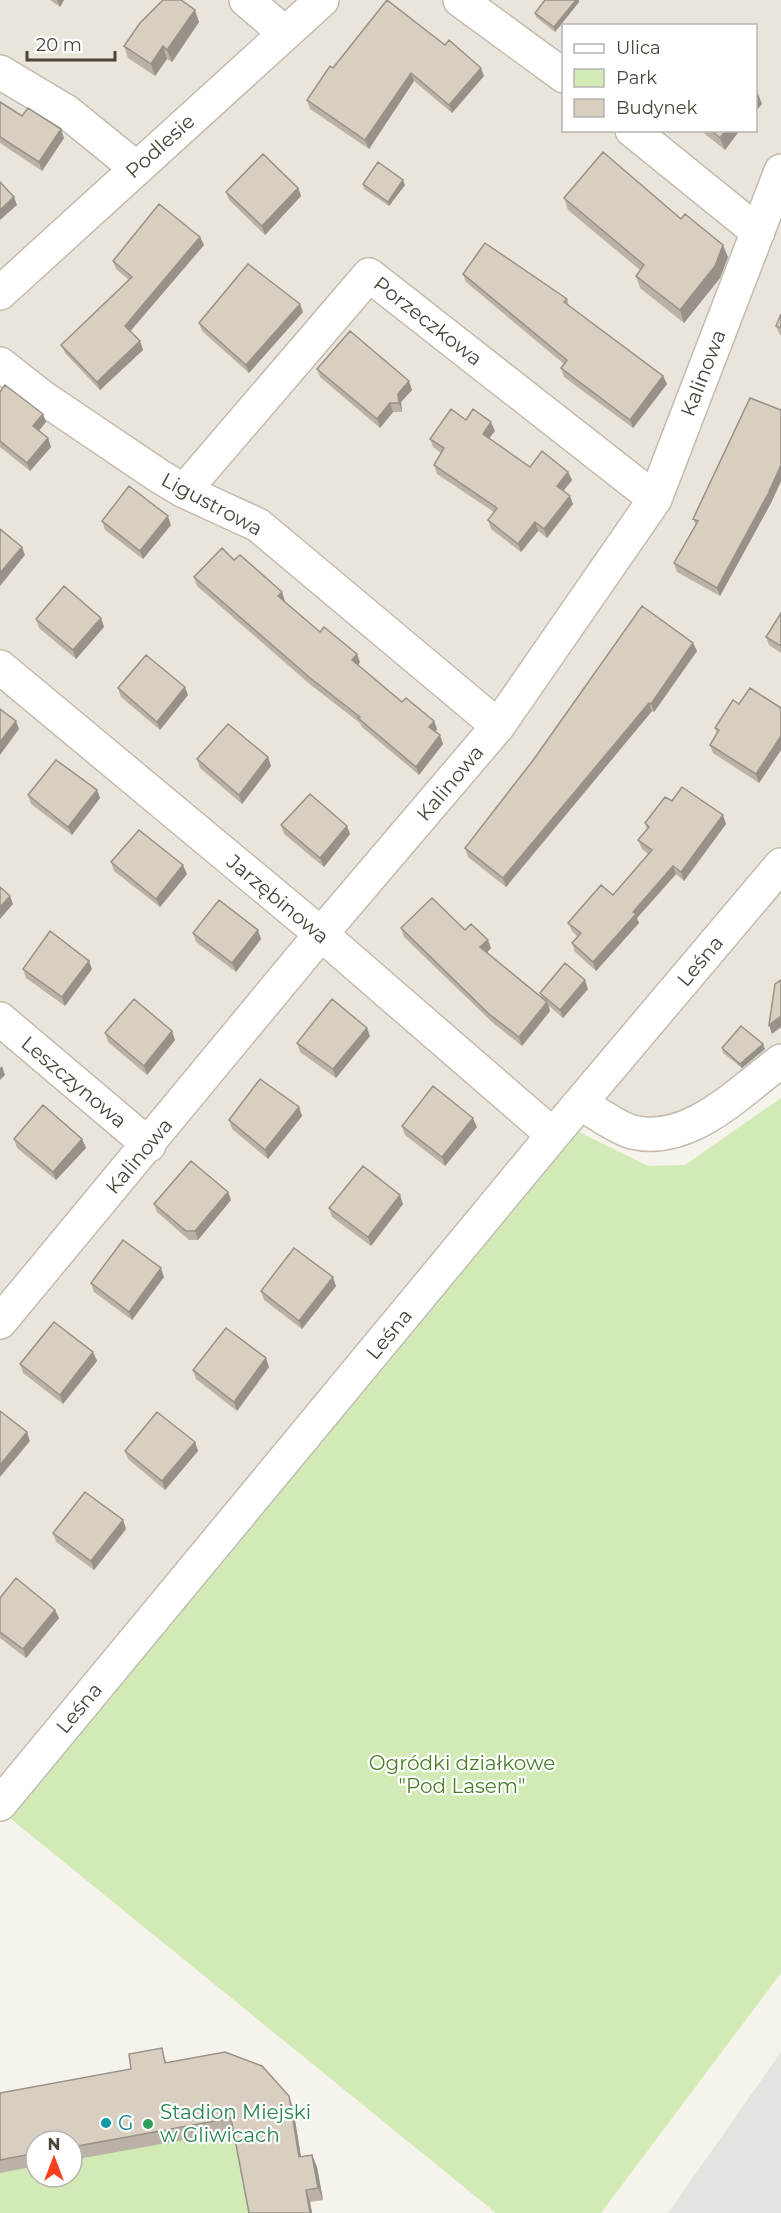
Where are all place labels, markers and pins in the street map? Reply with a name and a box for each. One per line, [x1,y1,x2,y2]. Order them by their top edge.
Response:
place label: Stadion Miejski w Gliwicach [160,2100,311,2147]
place label: G [118,2111,133,2135]
marker: G [99,2116,113,2130]
marker: Stadion Miejski w Gliwicach [141,2117,155,2131]

